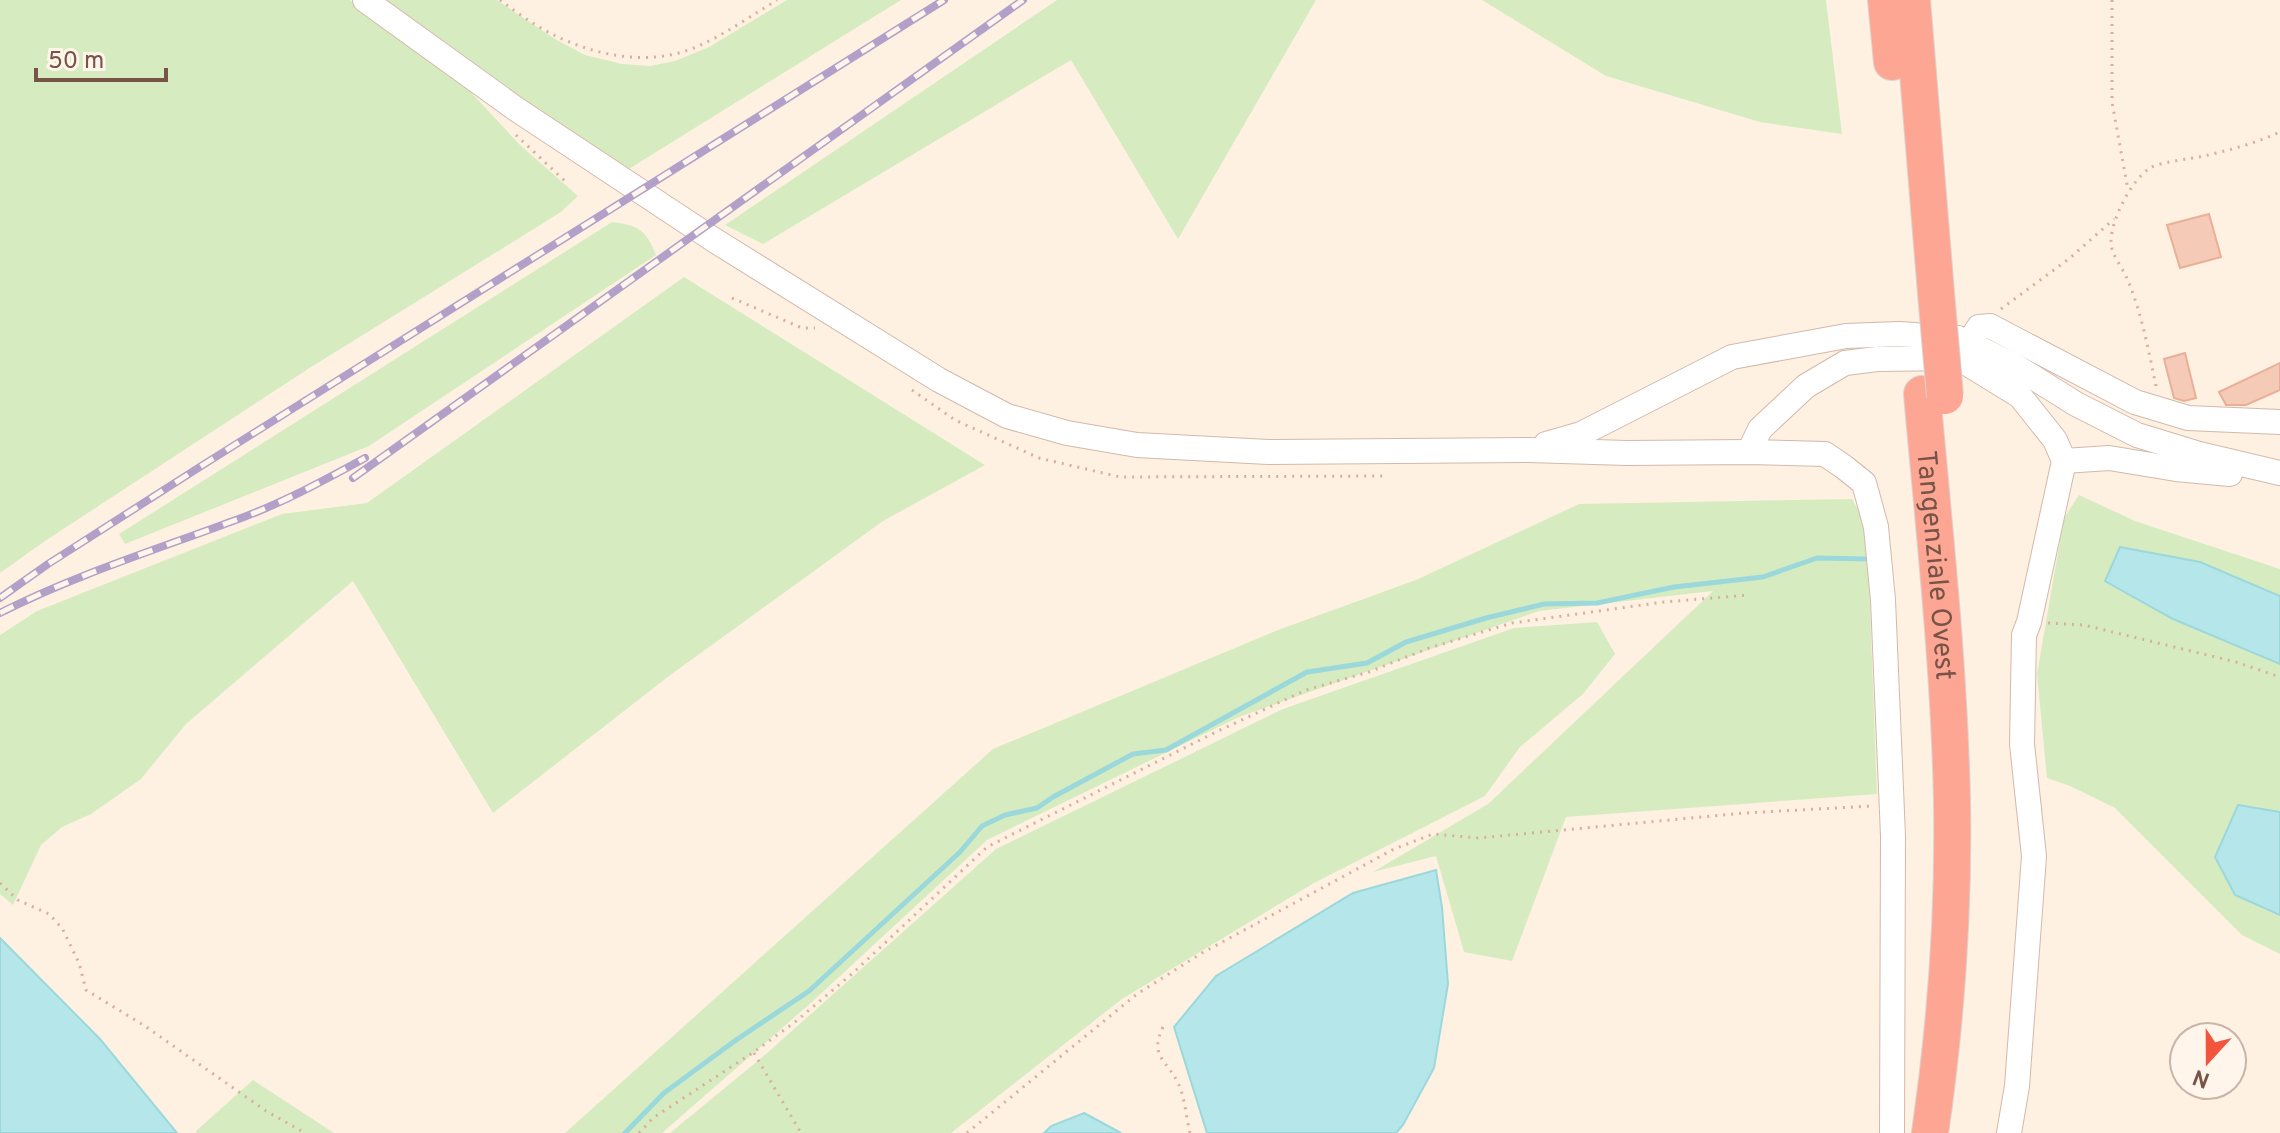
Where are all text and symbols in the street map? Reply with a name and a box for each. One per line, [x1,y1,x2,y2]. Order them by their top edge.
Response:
scale bar [36,32,166,82]
text: 50 m [48,47,104,77]
street label: Tangenziale Ovest [1906,449,1962,681]
north arrow [2168,1021,2248,1101]
text: N [2190,1062,2214,1093]

